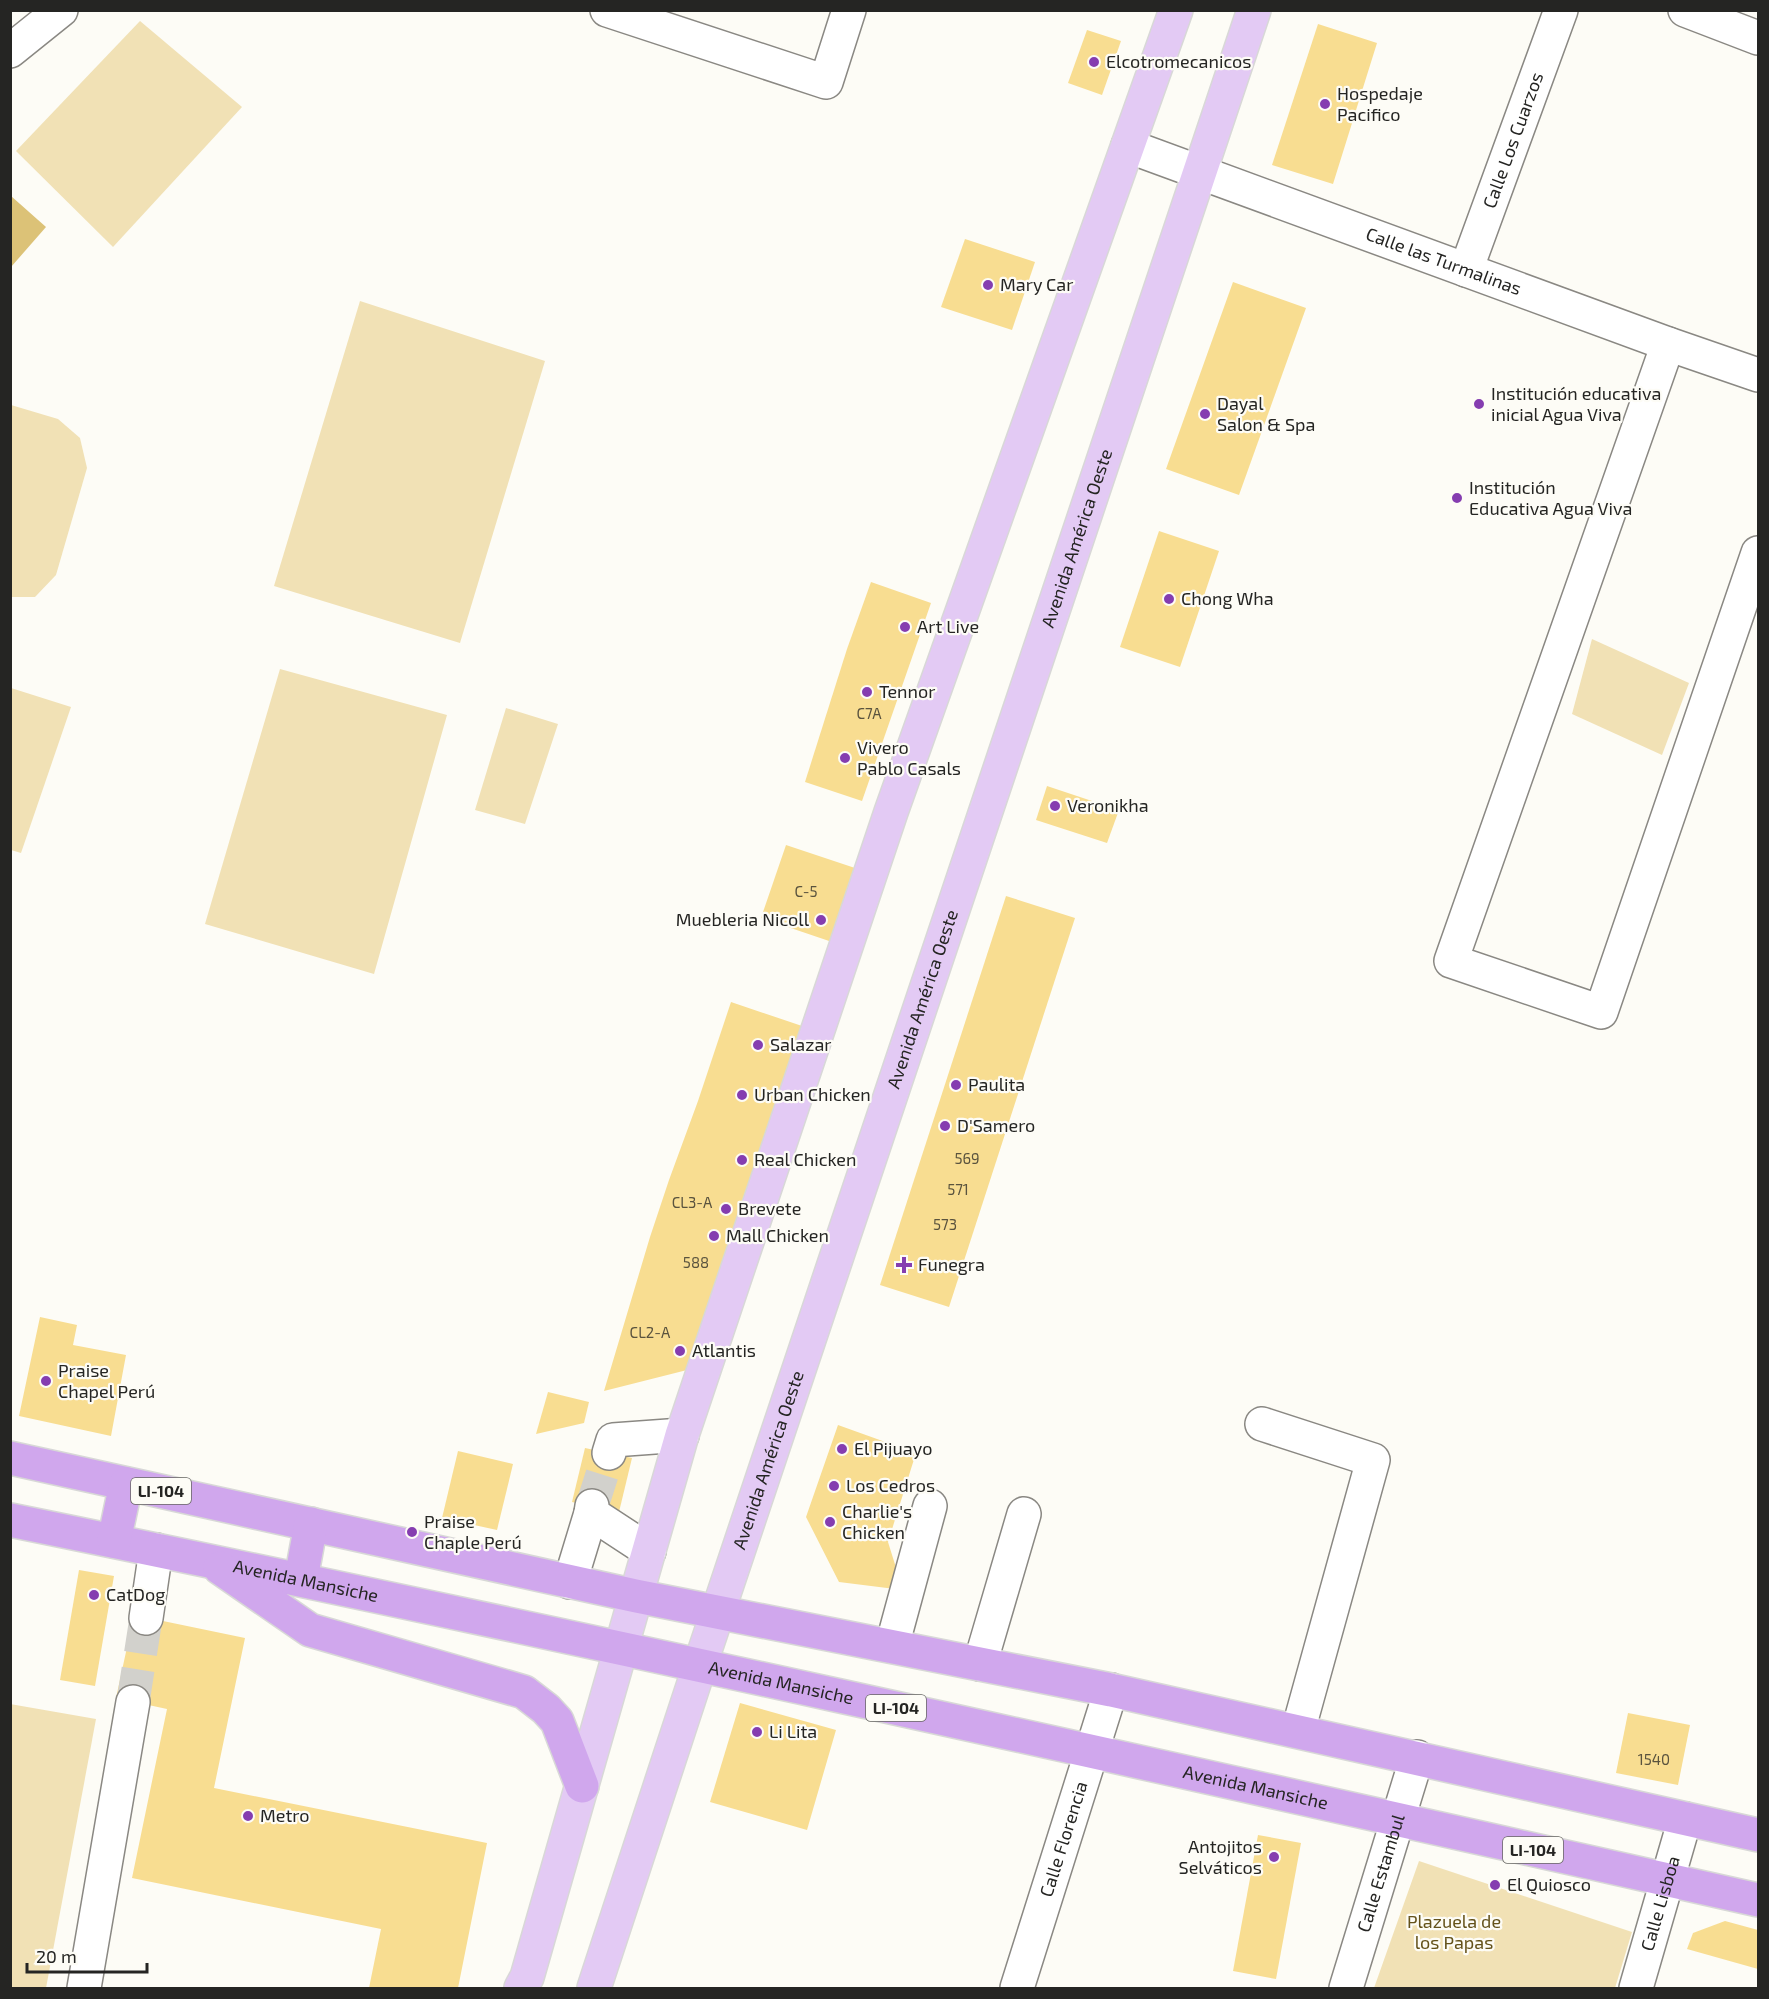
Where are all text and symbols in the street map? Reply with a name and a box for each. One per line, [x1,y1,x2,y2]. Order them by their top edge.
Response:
place label: Elcotromecanicos [1106,50,1251,72]
marker: Elcotromecanicos [1087,55,1101,69]
street label: Calle Los Cuarzos [1477,69,1547,211]
place label: Hospedaje Pacifico [1337,82,1423,125]
marker: Hospedaje Pacifico [1318,97,1332,111]
street label: Calle las Turmalinas [1363,222,1525,299]
place label: Mary Car [1000,273,1073,295]
marker: Mary Car [981,278,995,292]
place label: Institución educativa inicial Agua Viva [1491,382,1661,425]
place label: Dayal Salon & Spa [1217,392,1315,435]
marker: Institución educativa inicial Agua Viva [1472,397,1486,411]
marker: Dayal Salon & Spa [1198,407,1212,421]
street label: Avenida América Oeste [1036,446,1116,630]
place label: Institución Educativa Agua Viva [1469,476,1632,519]
marker: Institución Educativa Agua Viva [1450,491,1464,505]
place label: Chong Wha [1181,587,1274,609]
marker: Chong Wha [1162,592,1176,606]
place label: Art Live [917,615,979,637]
marker: Art Live [898,620,912,634]
place label: Tennor [879,680,935,702]
marker: Tennor [860,685,874,699]
house number: C7A [856,704,882,722]
place label: Vivero Pablo Casals [857,736,961,779]
marker: Vivero Pablo Casals [838,751,852,765]
place label: Veronikha [1067,794,1149,816]
marker: Veronikha [1048,799,1062,813]
house number: C-5 [794,882,818,900]
street label: Avenida América Oeste [882,907,962,1091]
place label: Muebleria Nicoll [676,908,810,930]
marker: Muebleria Nicoll [814,913,828,927]
place label: Salazar [770,1033,832,1055]
marker: Salazar [751,1038,765,1052]
place label: Paulita [968,1073,1025,1095]
marker: Paulita [949,1078,963,1092]
place label: Urban Chicken [754,1083,871,1105]
marker: Urban Chicken [735,1088,749,1102]
place label: D'Samero [957,1114,1035,1136]
marker: D'Samero [938,1119,952,1133]
place label: Real Chicken [754,1148,857,1170]
house number: 569 [954,1149,980,1167]
marker: Real Chicken [735,1153,749,1167]
house number: 571 [947,1180,969,1198]
house number: CL3-A [672,1193,713,1211]
place label: Brevete [738,1197,801,1219]
marker: Brevete [719,1202,733,1216]
house number: 573 [933,1215,957,1233]
place label: Mall Chicken [726,1224,829,1246]
marker: Mall Chicken [707,1229,721,1243]
house number: 588 [683,1253,709,1271]
place label: Funegra [918,1253,985,1275]
marker: Funegra [895,1256,913,1274]
house number: CL2-A [630,1323,671,1341]
place label: Atlantis [692,1339,756,1361]
marker: Atlantis [673,1344,687,1358]
place label: Praise Chapel Perú [58,1359,155,1402]
street label: Avenida América Oeste [727,1368,808,1552]
marker: Praise Chapel Perú [39,1374,53,1388]
place label: El Pijuayo [854,1437,932,1459]
marker: El Pijuayo [835,1442,849,1456]
place label: Los Cedros [846,1474,935,1496]
road number: LI-104 [131,1478,191,1504]
marker: Los Cedros [827,1479,841,1493]
place label: Charlie's Chicken [842,1500,912,1543]
place label: Praise Chaple Perú [424,1510,522,1553]
marker: Charlie's Chicken [823,1515,837,1529]
marker: Praise Chaple Perú [405,1525,419,1539]
street label: Avenida Mansiche [231,1554,381,1606]
place label: CatDog [106,1583,165,1605]
marker: CatDog [87,1588,101,1602]
street label: Avenida Mansiche [707,1656,856,1709]
road number: LI-104 [866,1695,926,1721]
place label: Li Lita [769,1720,817,1742]
marker: Li Lita [750,1725,764,1739]
house number: 1540 [1638,1750,1670,1768]
street label: Avenida Mansiche [1181,1760,1330,1814]
street label: Calle Florencia [1034,1778,1092,1900]
place label: Metro [260,1804,310,1826]
marker: Metro [241,1809,255,1823]
street label: Calle Estambul [1352,1811,1409,1935]
place label: Antojitos Selváticos [1179,1835,1262,1878]
road number: LI-104 [1503,1837,1563,1863]
marker: Antojitos Selváticos [1267,1850,1281,1864]
street label: Calle Lisboa [1635,1853,1684,1953]
place label: El Quiosco [1507,1873,1591,1895]
marker: El Quiosco [1488,1878,1502,1892]
park label: Plazuela de los Papas [1407,1910,1501,1953]
scale bar [27,1936,147,1974]
text: 20 m [36,1945,77,1967]

